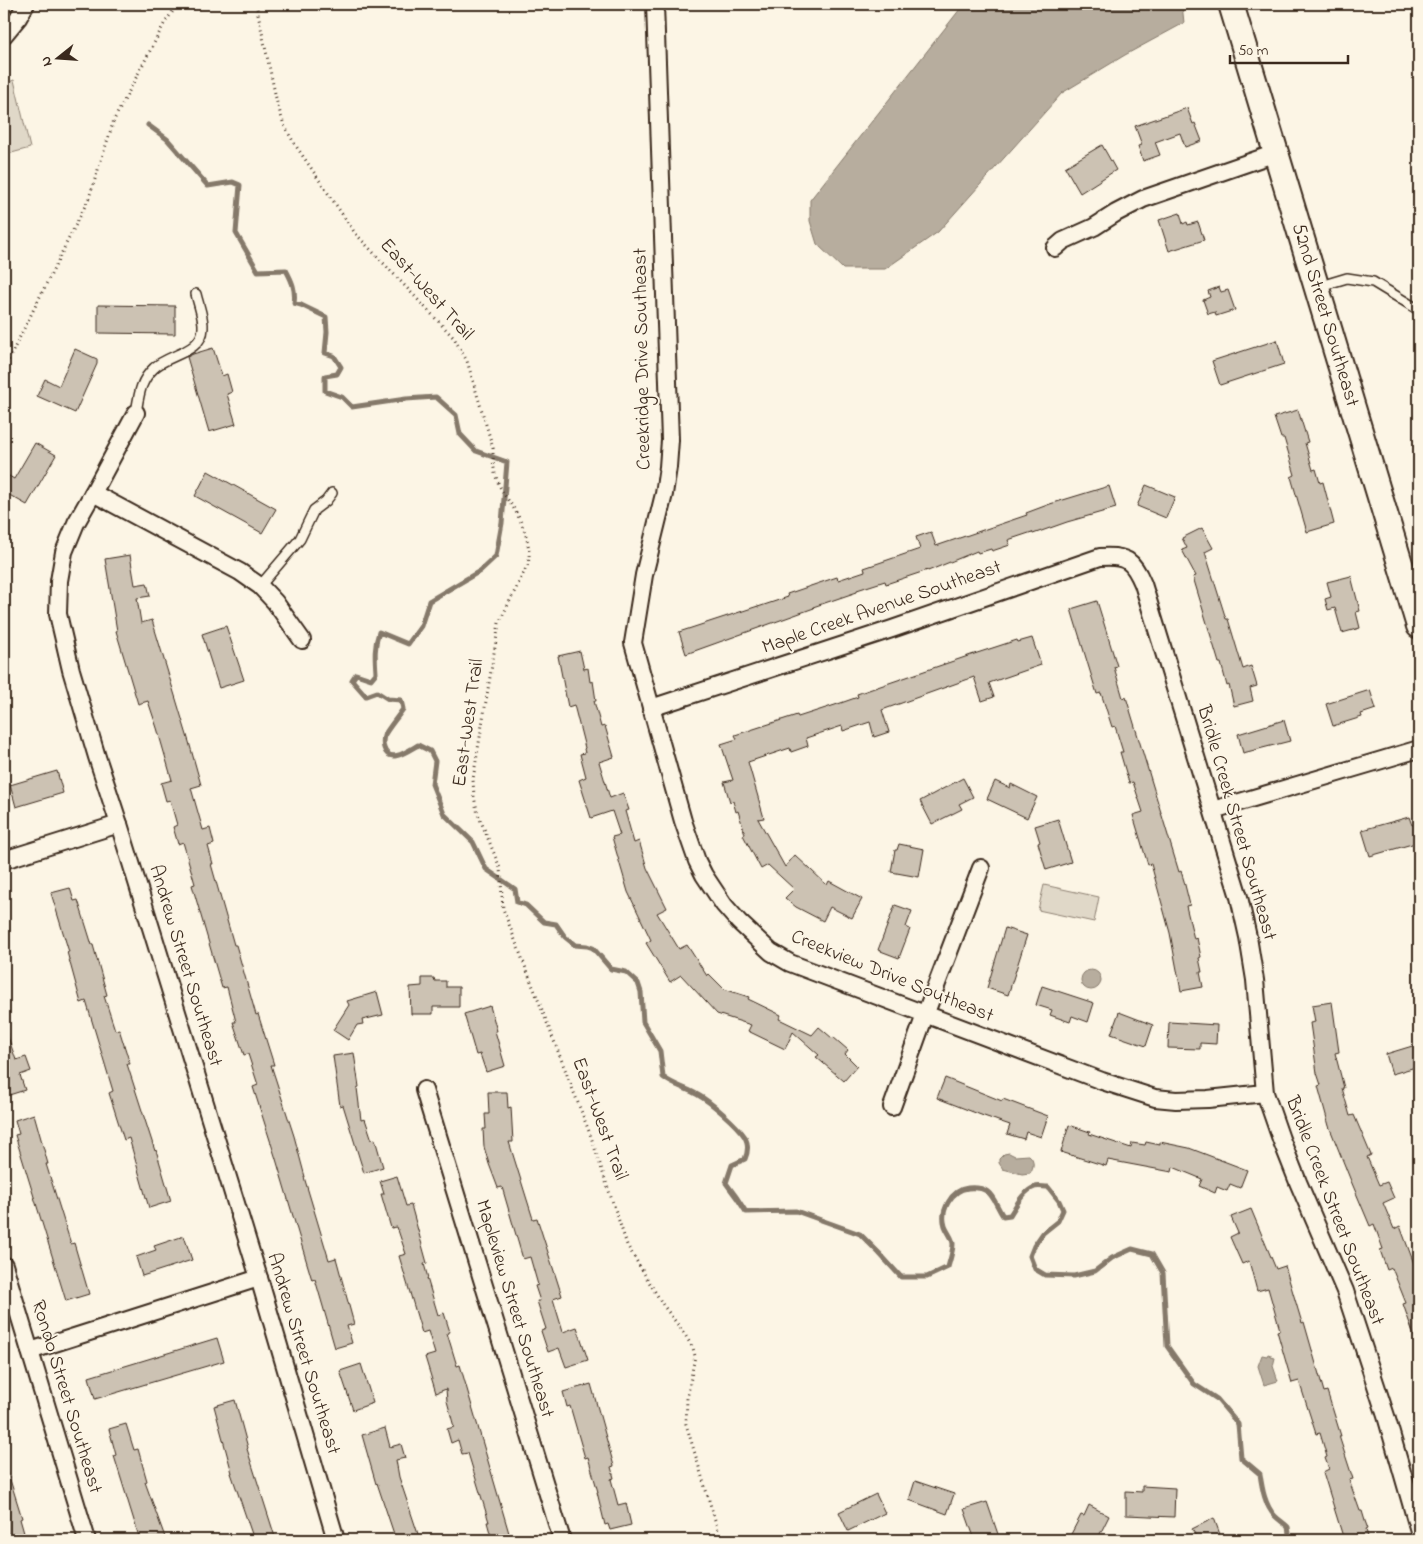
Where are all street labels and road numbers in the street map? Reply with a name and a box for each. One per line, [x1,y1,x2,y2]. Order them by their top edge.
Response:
street label: 52nd Street Southeast [1284,220,1367,411]
street label: East-West Trail [372,232,480,348]
street label: Creekridge Drive Southeast [627,247,660,470]
street label: Maple Creek Avenue Southeast [758,553,1006,663]
street label: East-West Trail [446,657,492,789]
street label: Bridle Creek Street Southeast [1188,701,1284,944]
street label: Andrew Street Southeast [140,862,230,1071]
street label: Creekview Drive Southeast [786,923,998,1031]
street label: East-West Trail [563,1053,635,1185]
street label: Bridle Creek Street Southeast [1276,1091,1391,1330]
street label: Mapleview Street Southeast [467,1196,561,1422]
street label: Andrew Street Southeast [258,1250,348,1459]
street label: Rondo Street Southeast [23,1297,109,1498]

